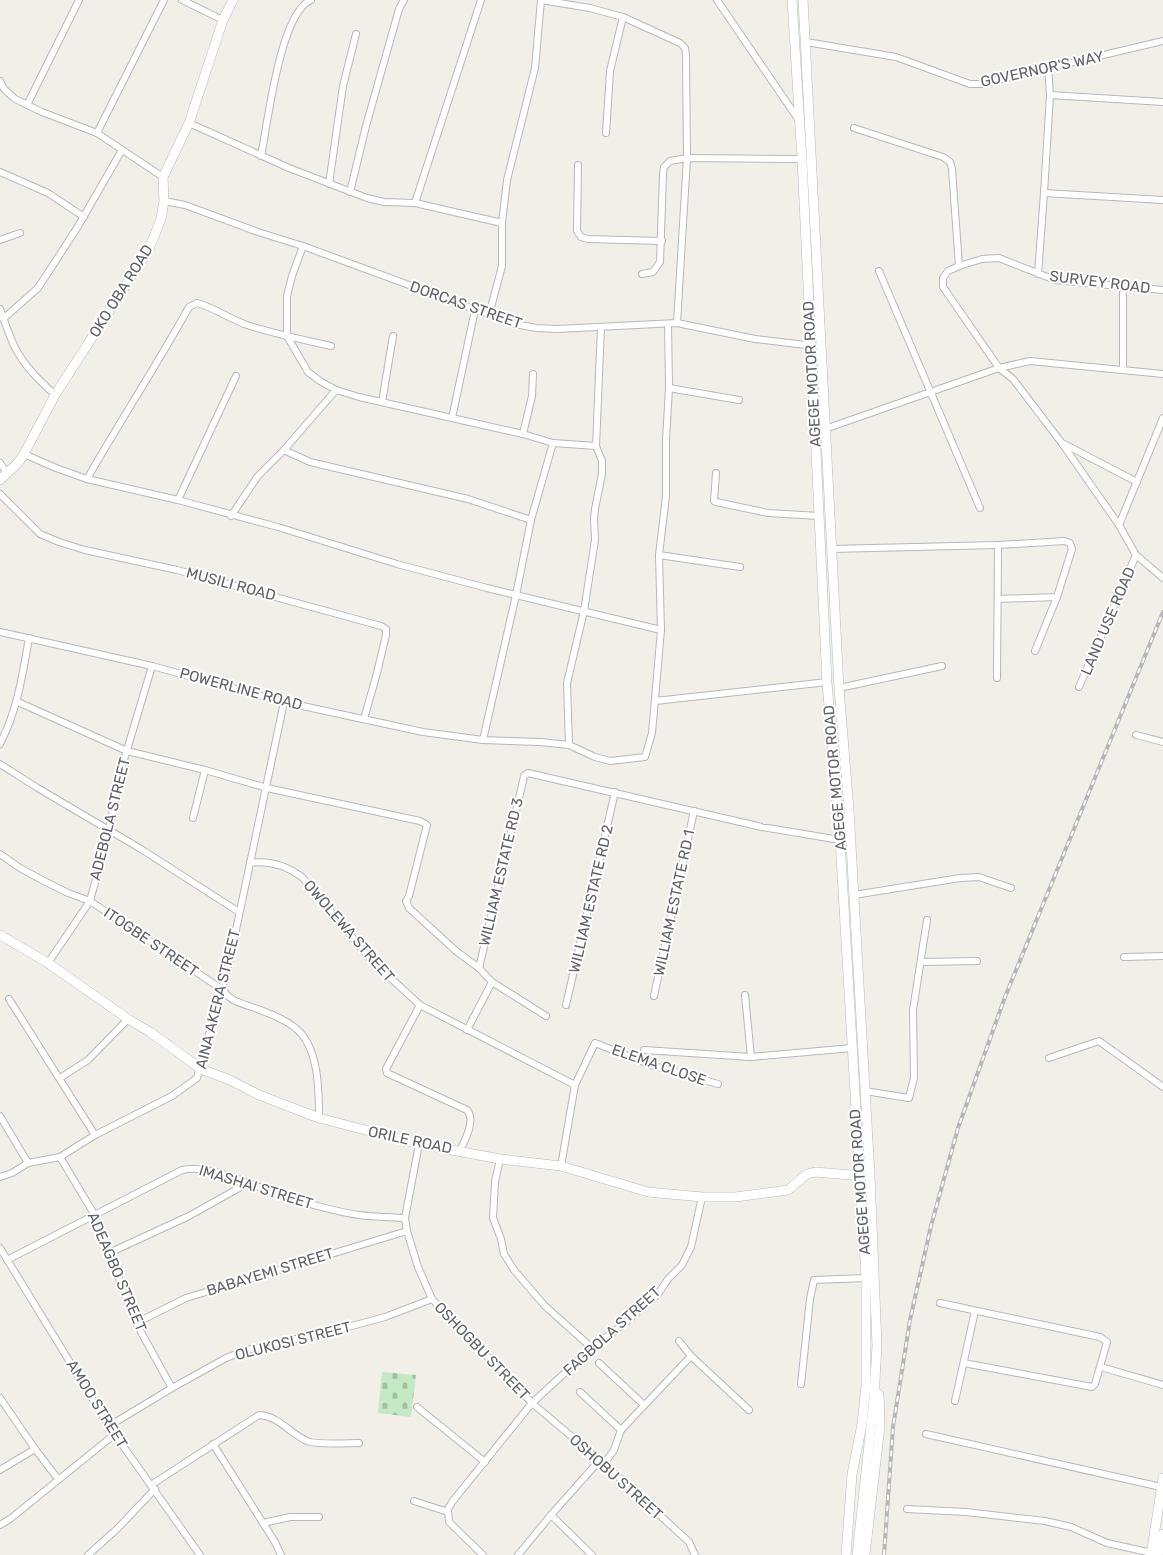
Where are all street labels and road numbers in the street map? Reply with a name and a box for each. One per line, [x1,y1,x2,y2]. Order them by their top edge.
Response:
street label: GOVERNOR'S WAY [979,47,1106,91]
street label: OKO OBA ROAD [85,241,157,341]
street label: SURVEY ROAD [1049,267,1151,297]
street label: DORCAS STREET [407,277,525,333]
street label: AGEGE MOTOR ROAD [799,301,825,447]
street label: MUSILI ROAD [184,563,278,605]
street label: LAND USE ROAD [1077,564,1139,678]
street label: POWERLINE ROAD [178,664,304,714]
street label: AGEGE MOTOR ROAD [820,704,850,852]
street label: ADEBOLA STREET [86,755,134,882]
street label: WILLIAM ESTATE RD 3 [475,796,527,948]
street label: WILLIAM ESTATE RD 2 [565,823,617,975]
street label: WILLIAM ESTATE RD 1 [650,828,698,978]
street label: OWOLEWA STREET [300,876,398,986]
street label: ITOGBE STREET [100,904,202,980]
street label: AINA AKERA STREET [192,927,244,1071]
street label: ELEMA CLOSE [609,1040,709,1090]
street label: AGEGE MOTOR ROAD [846,1108,874,1256]
street label: ORILE ROAD [366,1122,454,1158]
street label: IMASHAI STREET [197,1161,316,1213]
street label: ADEAGBO STREET [84,1210,150,1335]
street label: BABAYEMI STREET [204,1244,336,1300]
street label: FAGBOLA STREET [560,1282,665,1379]
street label: OSHOGBU STREET [431,1298,534,1404]
street label: OLUKOSI STREET [233,1318,353,1364]
street label: AMOO STREET [63,1357,131,1452]
street label: OSHOBU STREET [566,1430,667,1524]

